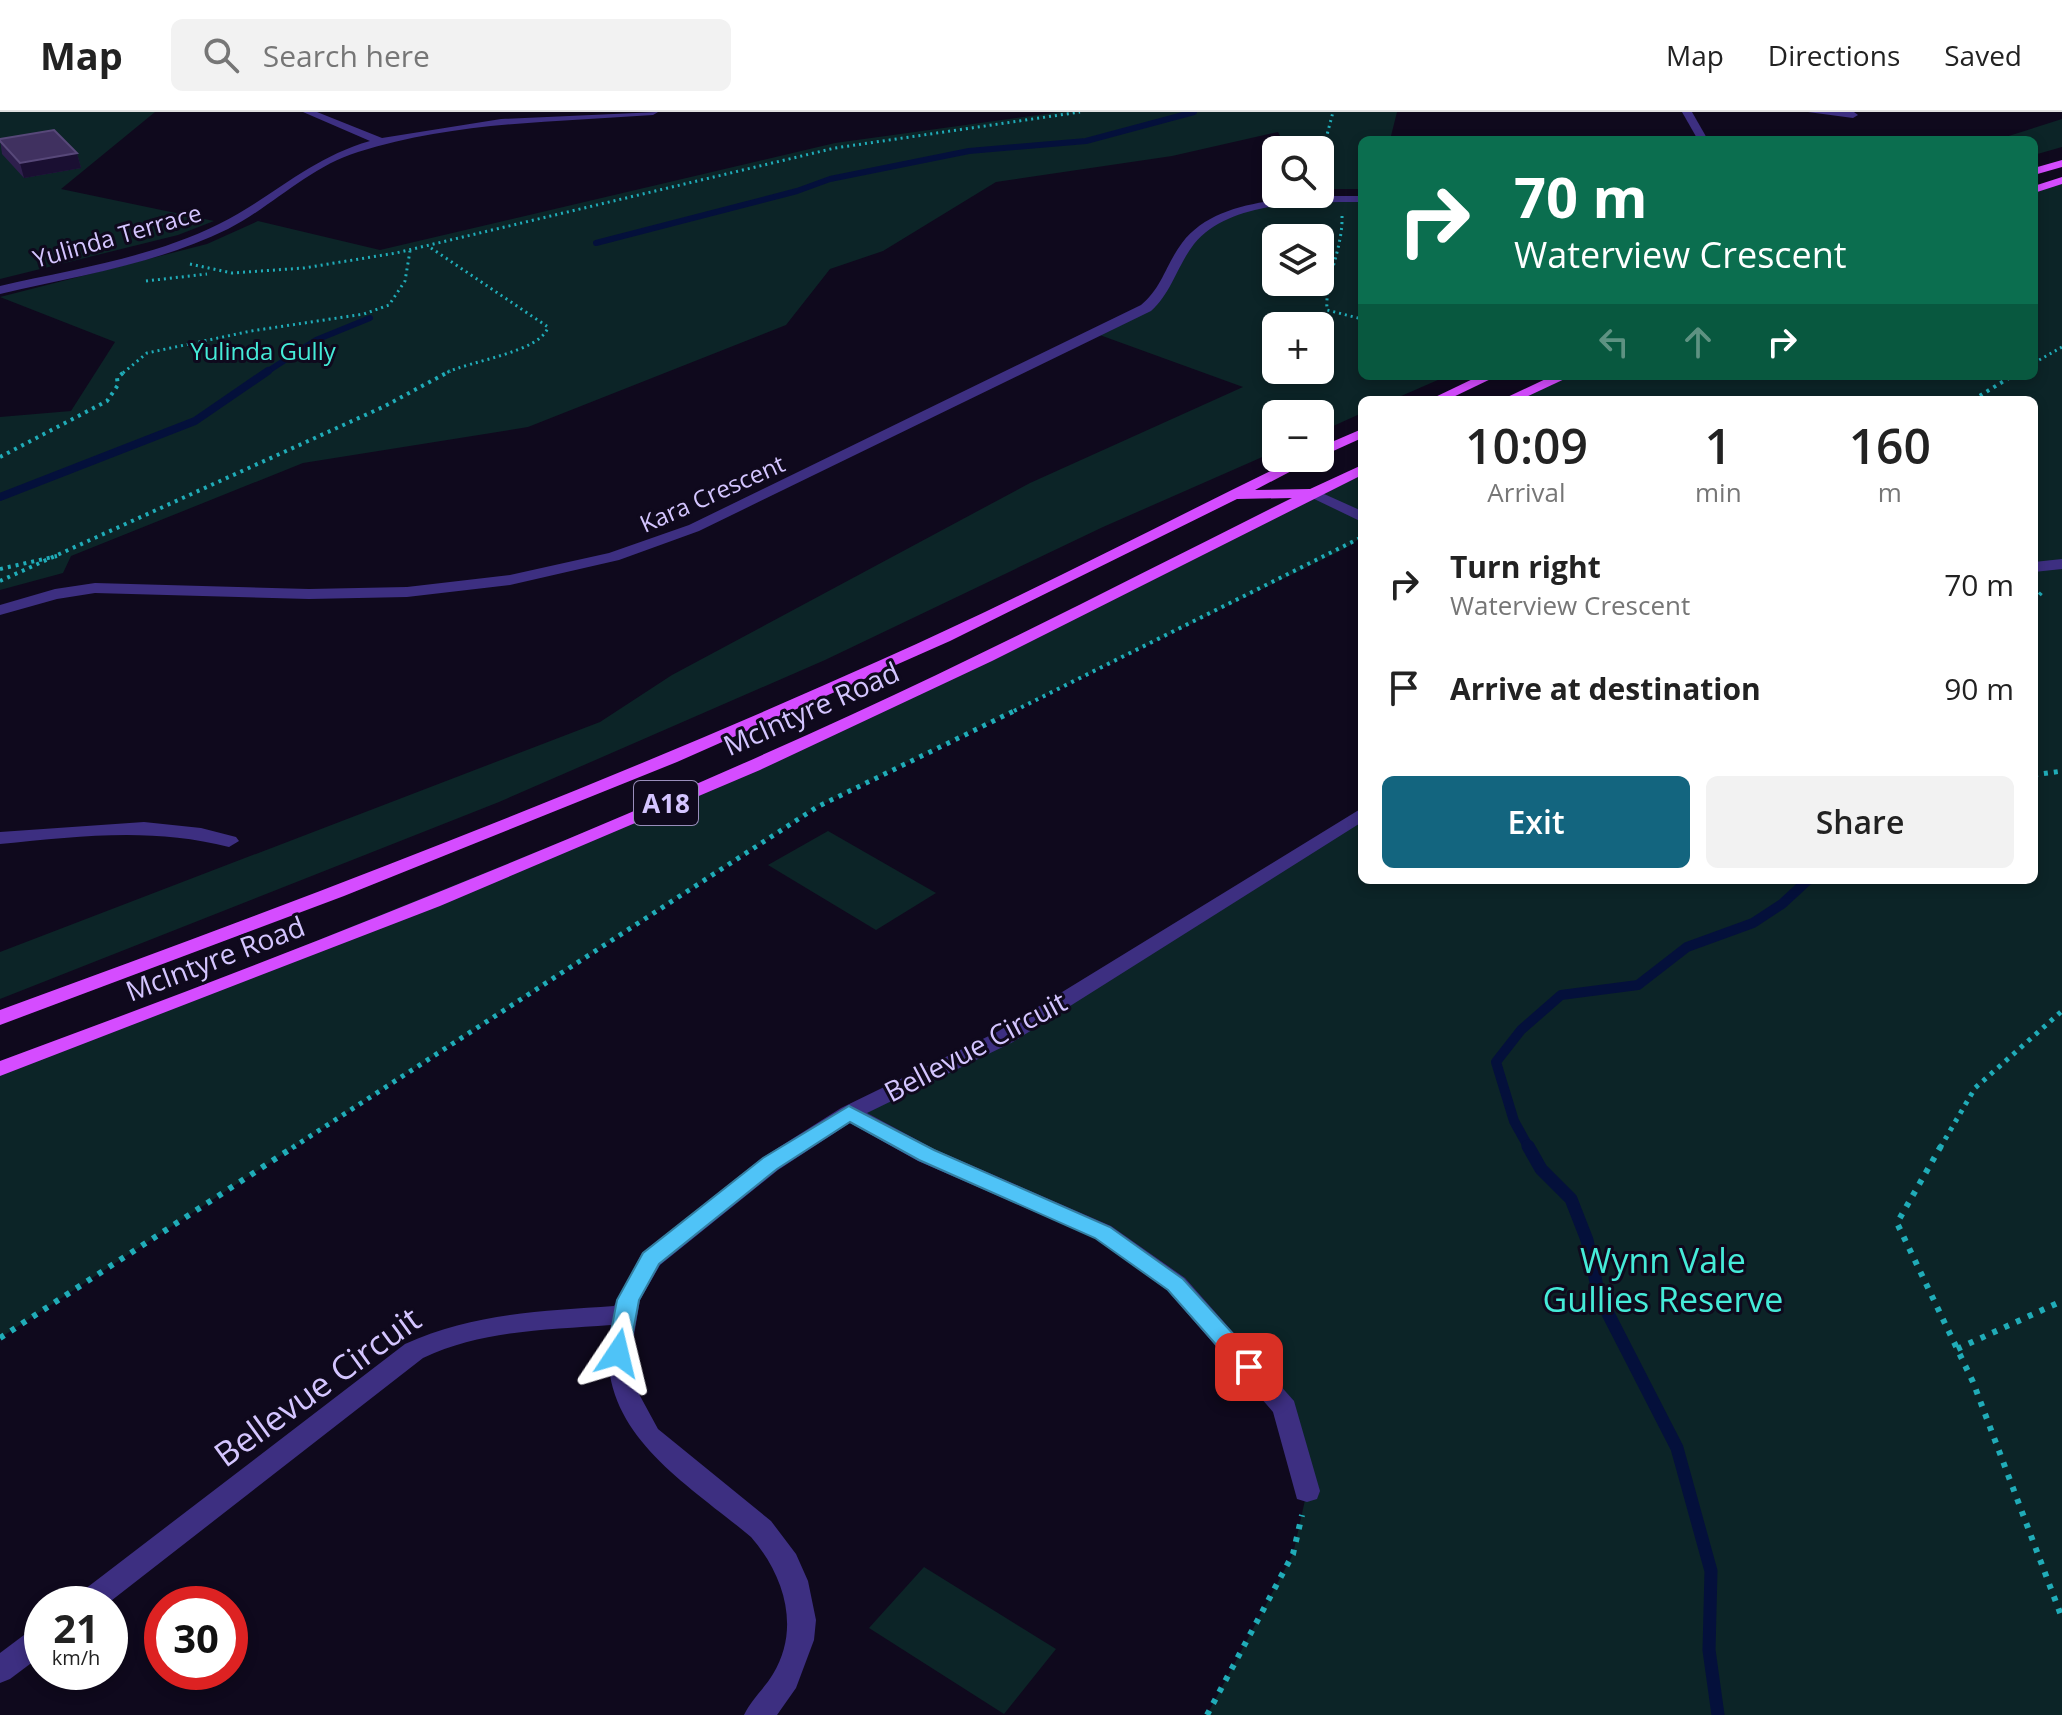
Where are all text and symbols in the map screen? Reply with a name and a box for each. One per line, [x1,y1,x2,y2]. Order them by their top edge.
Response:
search box [171,19,731,91]
text: Map [40,29,123,81]
icon: search [199,33,243,77]
text: Search here [263,35,430,76]
text: Map [1666,36,1724,74]
text: Directions [1768,36,1900,74]
text: Saved [1944,36,2022,74]
map controls [1262,136,1334,472]
button: search [1262,136,1334,208]
text: 70 m [1514,158,1648,234]
icon: right [1382,168,1486,272]
street label: Yulinda Terrace [29,195,205,275]
button: layers [1262,224,1334,296]
text: Waterview Crescent [1514,230,1847,279]
button: + [1262,312,1334,384]
icon: left [1592,320,1636,364]
icon: ahead [1676,320,1720,364]
icon: right [1760,320,1804,364]
park label: Yulinda Gully [190,334,337,367]
button: − [1262,400,1334,472]
text: 10:09 [1465,413,1588,478]
text: 1 [1705,413,1732,478]
text: 160 [1849,413,1931,478]
street label: Kara Crescent [634,446,790,540]
text: Arrival [1487,474,1566,510]
text: min [1695,474,1742,510]
text: m [1878,474,1902,510]
text: Turn right [1450,546,1601,587]
icon: right [1382,562,1426,606]
text: 70 m [1944,564,2014,605]
text: Waterview Crescent [1450,587,1690,623]
street label: McIntyre Road [717,652,905,764]
icon: arrive [1382,666,1426,710]
text: Arrive at destination [1450,668,1761,709]
text: 90 m [1944,668,2014,709]
button: Exit [1382,776,1690,868]
button: Share [1706,776,2014,868]
road number: A18 [634,781,698,825]
street label: McIntyre Road [120,906,310,1010]
street label: Bellevue Circuit [877,982,1073,1110]
park label: Wynn Vale Gullies Reserve [1543,1237,1783,1322]
street label: Bellevue Circuit [204,1295,430,1477]
position arrow [576,1311,660,1395]
pin [1215,1333,1283,1401]
icon: arrive [1227,1345,1271,1389]
speed limit sign: 30 [144,1586,248,1690]
text: 21 [53,1600,99,1655]
text: km/h [52,1644,100,1671]

